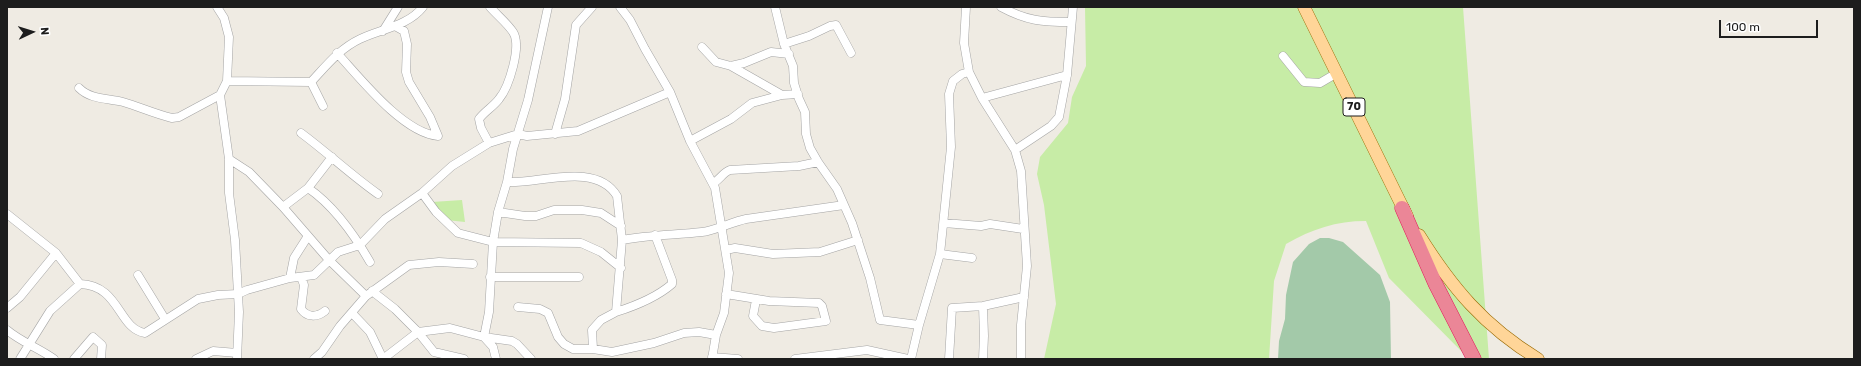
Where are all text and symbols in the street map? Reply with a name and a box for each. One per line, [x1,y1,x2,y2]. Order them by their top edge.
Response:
north arrow [12,12,52,52]
scale bar [1721,12,1820,38]
text: 100 m [1726,20,1760,34]
text: N [38,27,51,36]
road number: 70 [1343,98,1365,116]

